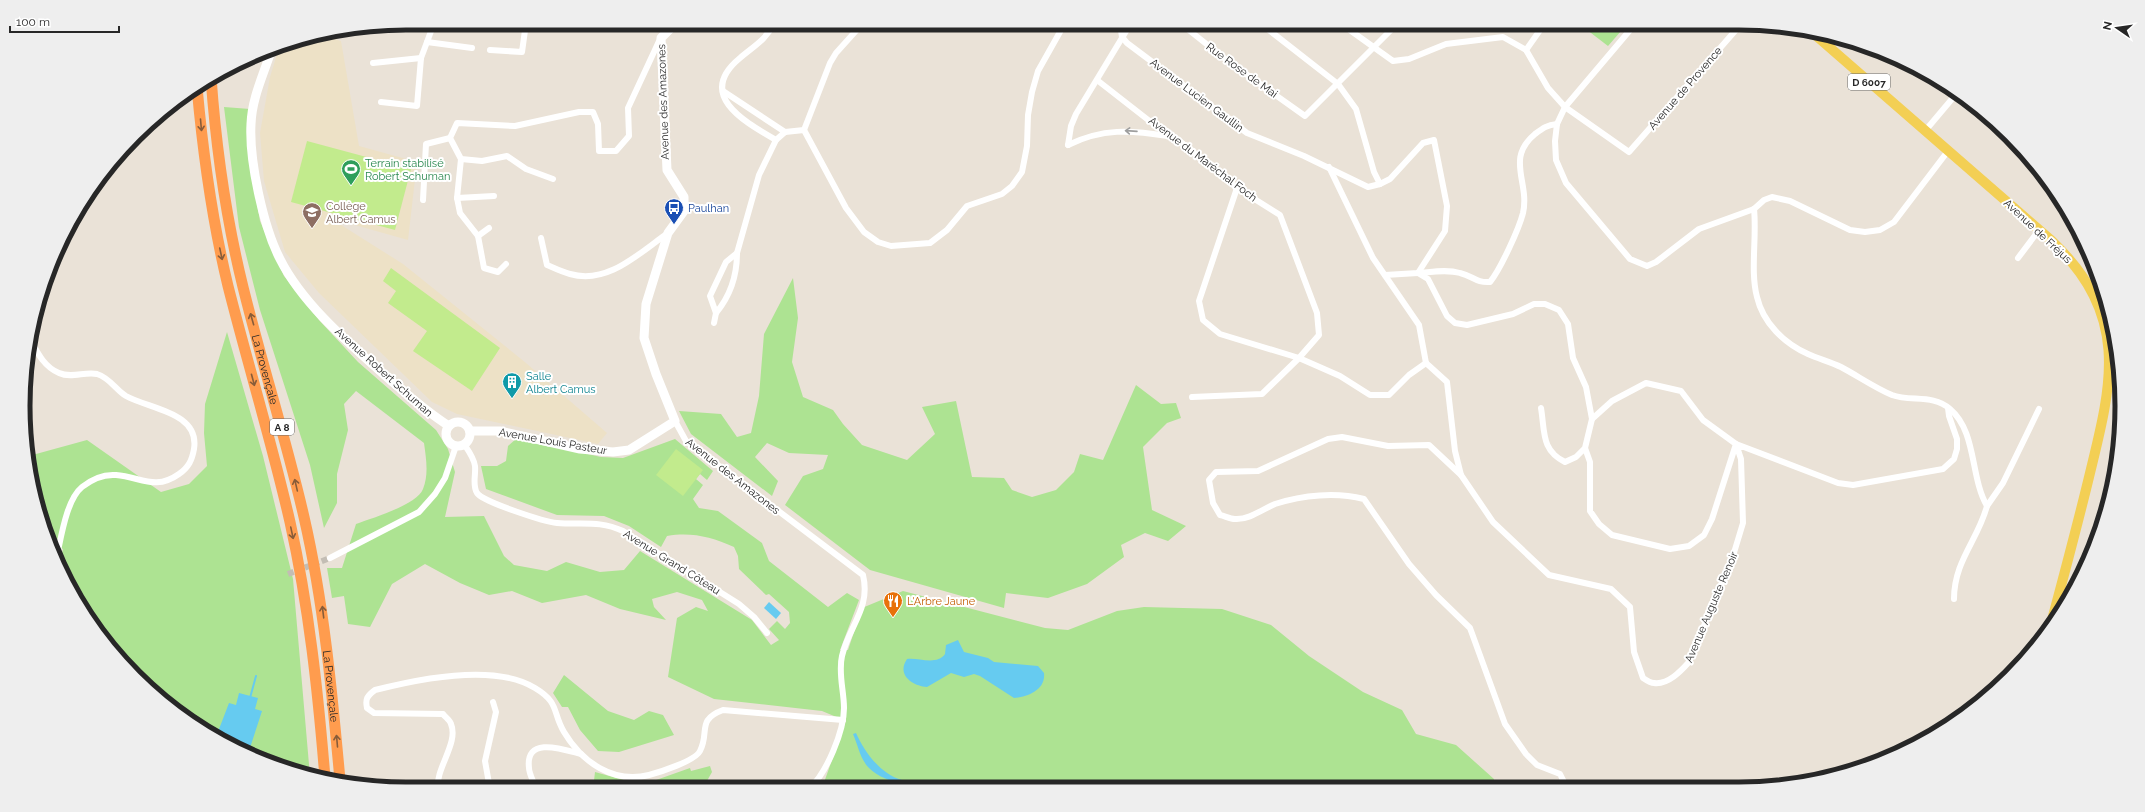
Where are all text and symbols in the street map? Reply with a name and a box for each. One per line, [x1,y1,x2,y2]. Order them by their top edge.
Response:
scale bar [10,8,119,34]
north arrow [2097,8,2137,48]
text: 100 m [16,15,50,29]
text: N [2100,20,2115,31]
street label: Rue Rose de Mai [1203,40,1280,101]
street label: Avenue des Amazones [655,44,672,160]
street label: Avenue de Provence [1646,44,1725,132]
street label: Avenue Lucien Gaullin [1147,56,1246,135]
road number: D 6007 [1848,74,1890,90]
street label: Avenue du Maréchal Foch [1146,114,1259,204]
one-way arrow [197,118,204,131]
one-way arrow [1125,128,1138,135]
place label: Terrain stabilisé Robert Schuman [365,157,450,183]
sports icon: Terrain stabilisé Robert Schuman [340,158,362,186]
bus stop icon: Paulhan [663,197,685,225]
street label: Avenue de Fréjus [2001,197,2074,266]
place label: Collège Albert Camus [326,200,396,226]
school or university icon: Collège Albert Camus [301,201,323,229]
place label: Paulhan [688,202,729,215]
one-way arrow [218,247,226,260]
one-way arrow [248,313,255,326]
street label: Avenue Robert Schuman [332,325,435,420]
street label: La Provençale [249,333,281,407]
place label: Salle Albert Camus [526,370,596,396]
building icon: Salle Albert Camus [501,371,523,399]
one-way arrow [250,373,257,386]
road number: A 8 [270,419,294,435]
street label: Avenue Louis Pasteur [498,426,608,457]
street label: Avenue des Amazones [683,436,782,517]
one-way arrow [292,479,300,492]
one-way arrow [288,526,296,539]
street label: Avenue Grand Côteau [621,527,723,598]
street label: Avenue Auguste Renoir [1682,550,1741,665]
restaurant icon: L'Arbre Jaune [882,590,904,618]
place label: L'Arbre Jaune [907,595,976,608]
one-way arrow [319,606,326,619]
street label: La Provençale [320,650,341,723]
one-way arrow [333,735,340,748]

